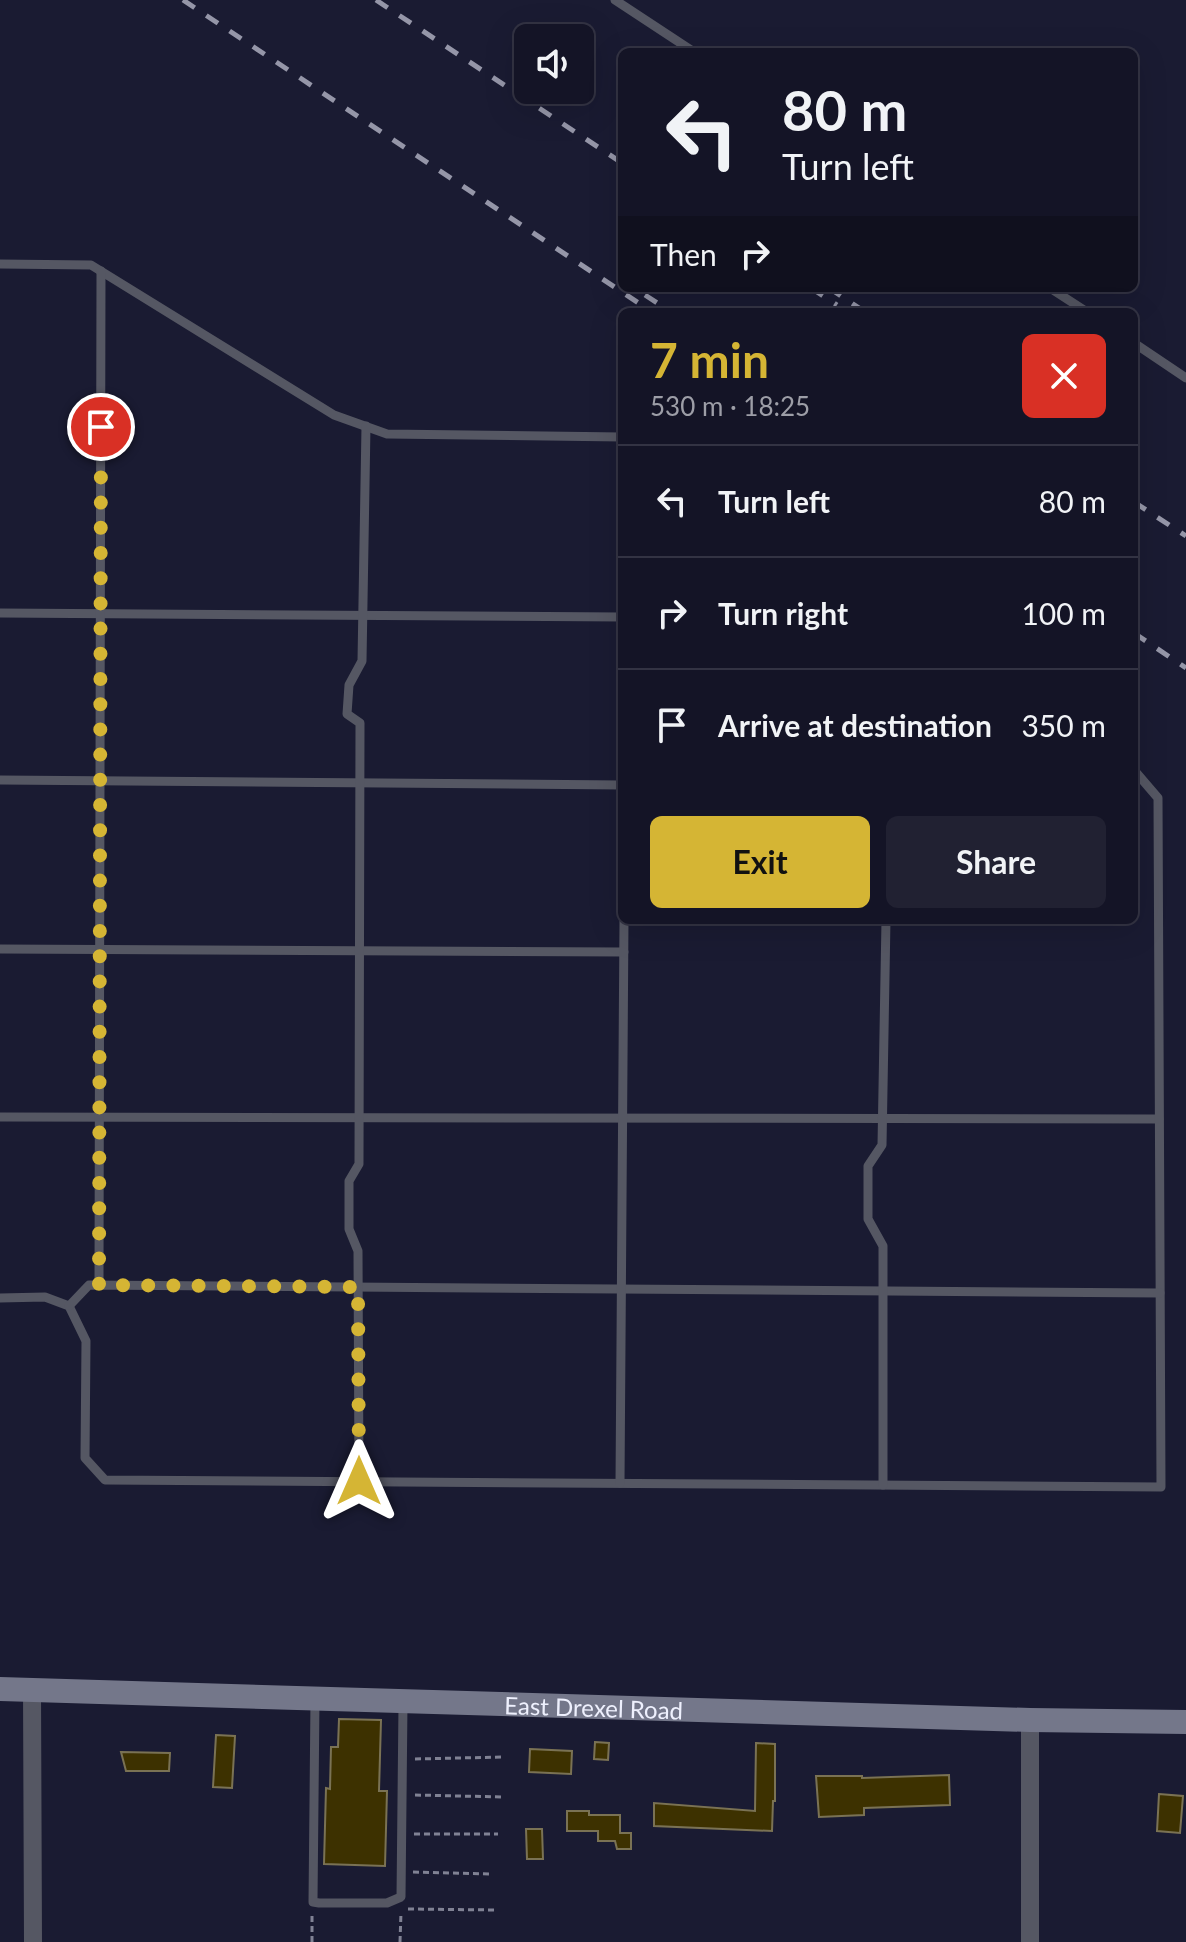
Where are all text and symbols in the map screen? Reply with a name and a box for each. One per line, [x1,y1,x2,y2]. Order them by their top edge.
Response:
map controls [514,24,594,104]
button: sound [514,24,594,104]
text: 80 m [782,76,907,143]
icon: left [650,80,754,184]
text: Turn left [782,144,914,188]
icon: right [733,232,777,276]
text: Then [650,236,717,272]
text: 7 min [650,331,769,388]
button: close [1022,334,1106,418]
text: 530 m · 18:25 [650,390,810,422]
pin [67,393,135,461]
icon: arrive [79,405,123,449]
icon: left [650,479,694,523]
text: Turn left [718,483,830,519]
text: 80 m [1039,483,1106,519]
icon: right [650,591,694,635]
text: Turn right [718,595,848,631]
text: 100 m [1021,595,1106,631]
icon: arrive [650,703,694,747]
text: Arrive at destination [718,707,992,743]
text: 350 m [1021,707,1106,743]
button: Exit [650,816,870,908]
button: Share [886,816,1106,908]
position arrow [317,1439,401,1523]
street label: East Drexel Road [504,1690,684,1724]

